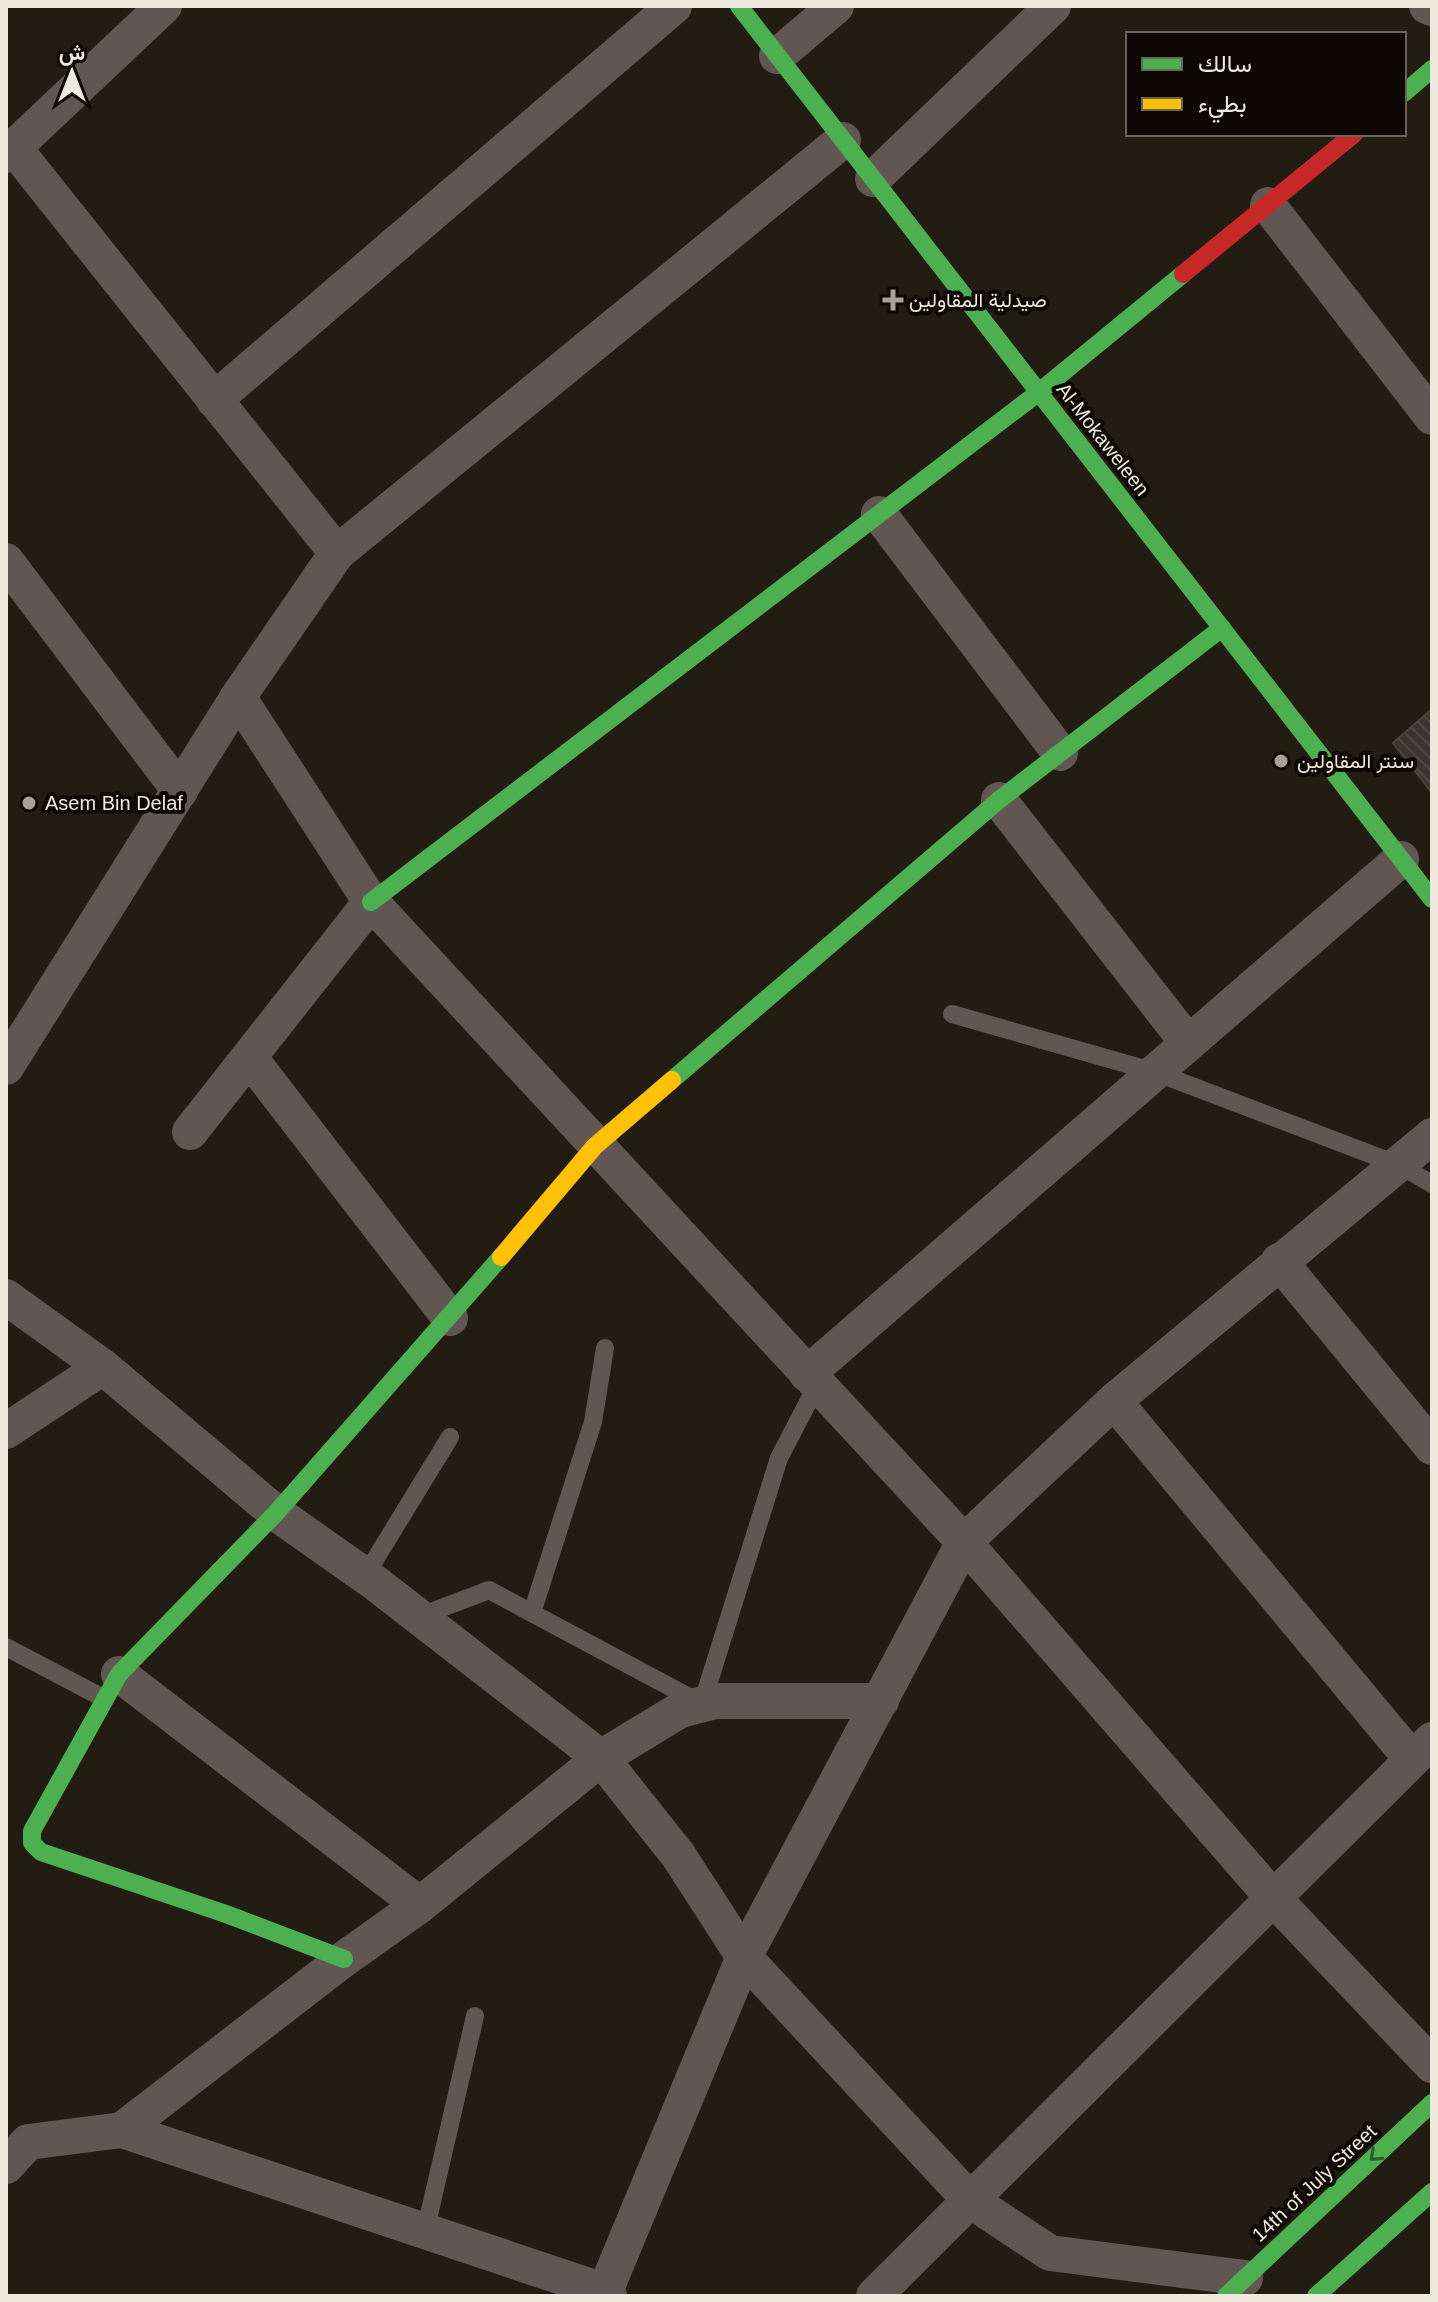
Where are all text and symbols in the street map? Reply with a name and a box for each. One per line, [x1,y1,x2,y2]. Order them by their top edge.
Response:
north arrow [32,32,112,112]
legend [1126,32,1406,136]
text: ش [59,40,85,66]
text: سالك [1198,50,1252,77]
text: بطيء [1198,90,1247,123]
place label: صيدلية المقاولين [909,289,1047,313]
marker: صيدلية المقاولين [884,291,902,309]
street label: Al-Mokaweleen [1052,378,1154,500]
place label: سنتر المقاولين [1297,750,1414,774]
marker: سنتر المقاولين [1272,752,1290,770]
place label: Asem Bin Delaf [45,792,183,814]
marker: Asem Bin Delaf [20,794,38,812]
street label: 14th of July Street [1248,2120,1381,2246]
one-way arrow [1370,2147,1384,2162]

